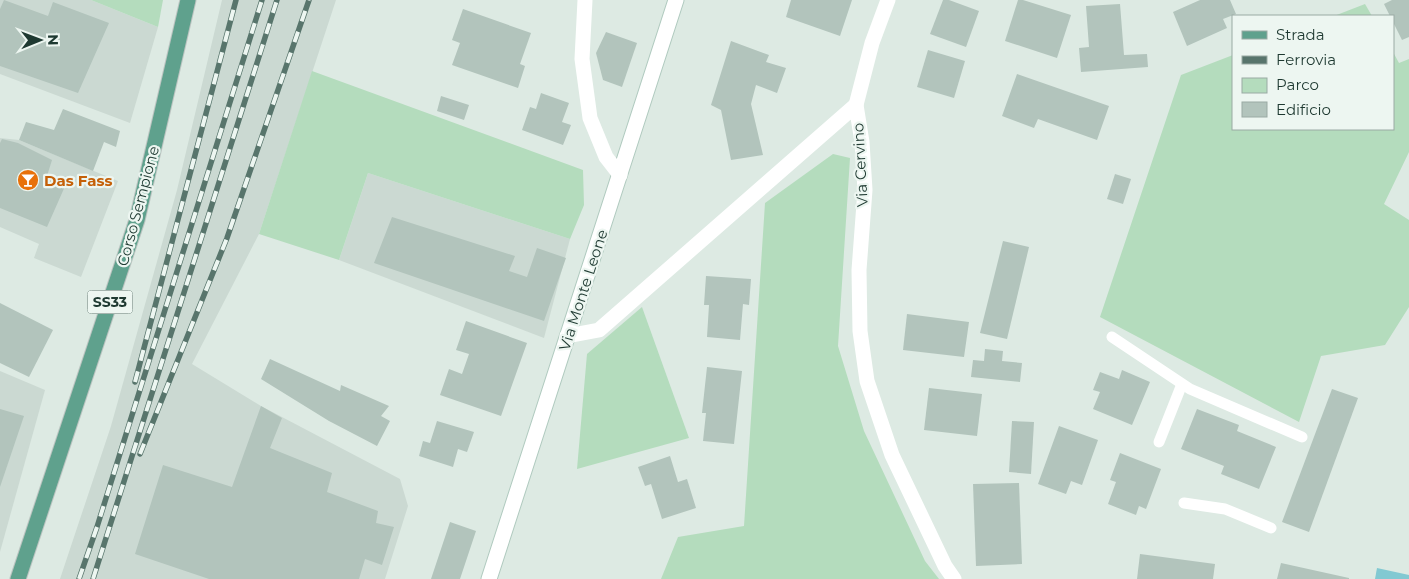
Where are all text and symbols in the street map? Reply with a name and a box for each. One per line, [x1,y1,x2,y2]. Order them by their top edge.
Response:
north arrow [15,15,65,65]
legend [1232,15,1394,130]
text: Strada [1276,25,1325,44]
text: N [44,34,62,46]
text: Ferrovia [1276,50,1336,69]
text: Parco [1276,75,1319,94]
text: Edificio [1276,100,1331,119]
street label: Via Cervino [848,122,872,208]
street label: Corso Sempione [113,144,163,268]
bar icon: Das Fass [16,168,40,192]
place label: Das Fass [44,171,112,190]
street label: Via Monte Leone [554,227,612,353]
road number: SS33 [88,290,132,314]

